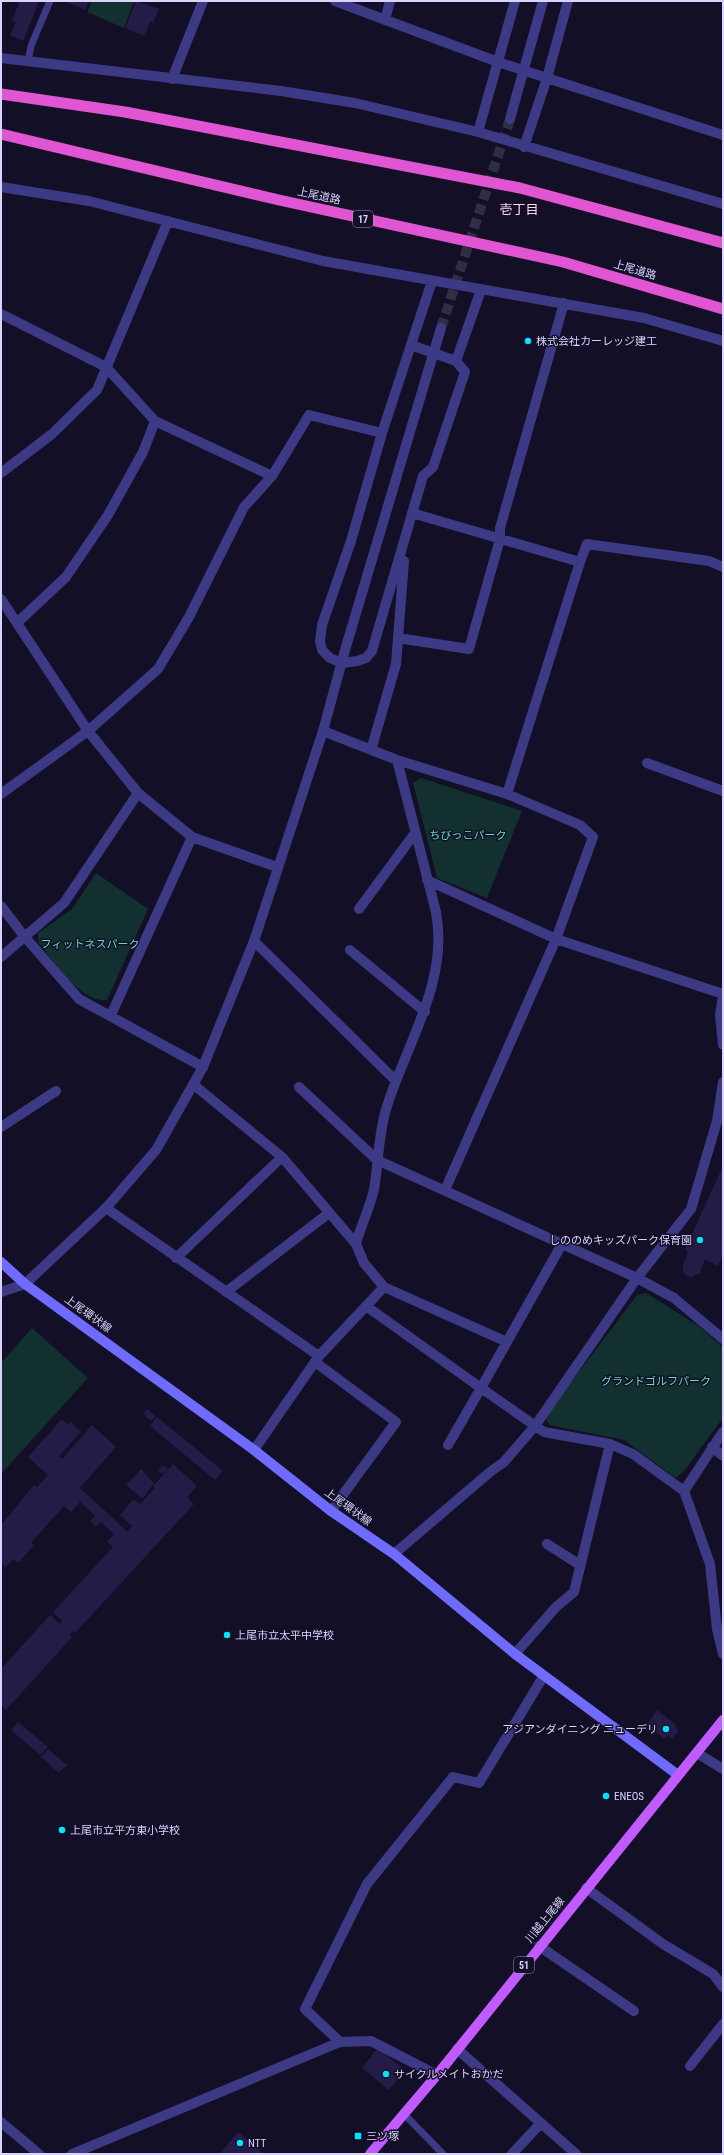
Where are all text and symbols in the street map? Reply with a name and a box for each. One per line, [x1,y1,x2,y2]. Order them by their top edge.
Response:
street label: 上尾道路 [296,185,342,207]
district label: 壱丁目 [499,202,539,217]
road number: 17 [353,211,373,227]
street label: 上尾道路 [612,258,658,282]
place label: 株式会社カーレッジ建工 [536,335,657,348]
marker: 株式会社カーレッジ建工 [523,336,533,346]
park label: ちびっこパーク [430,829,507,842]
park label: フィットネスパーク [41,938,139,951]
place label: しののめキッズパーク保育園 [549,1234,692,1247]
marker: しののめキッズパーク保育園 [695,1235,705,1245]
street label: 上尾環状線 [62,1293,114,1335]
park label: グランドゴルフパーク [601,1375,711,1388]
street label: 上尾環状線 [322,1486,374,1528]
place label: 上尾市立太平中学校 [235,1629,334,1642]
marker: 上尾市立太平中学校 [222,1630,232,1640]
place label: アジアンダイニング ニューデリ [502,1723,658,1736]
marker: アジアンダイニング ニューデリ [661,1724,671,1734]
place label: ENEOS [614,1790,644,1803]
marker: ENEOS [601,1791,611,1801]
place label: 上尾市立平方東小学校 [70,1824,180,1837]
marker: 上尾市立平方東小学校 [57,1825,67,1835]
street label: 川越上尾線 [523,1895,567,1945]
road number: 51 [514,1957,534,1973]
place label: サイクルメイトおかだ [394,2068,503,2081]
marker: サイクルメイトおかだ [381,2069,391,2079]
place label: 三ツ塚 [366,2130,399,2143]
marker: 三ツ塚 [353,2131,363,2141]
place label: NTT [248,2137,266,2150]
marker: NTT [235,2138,245,2148]

